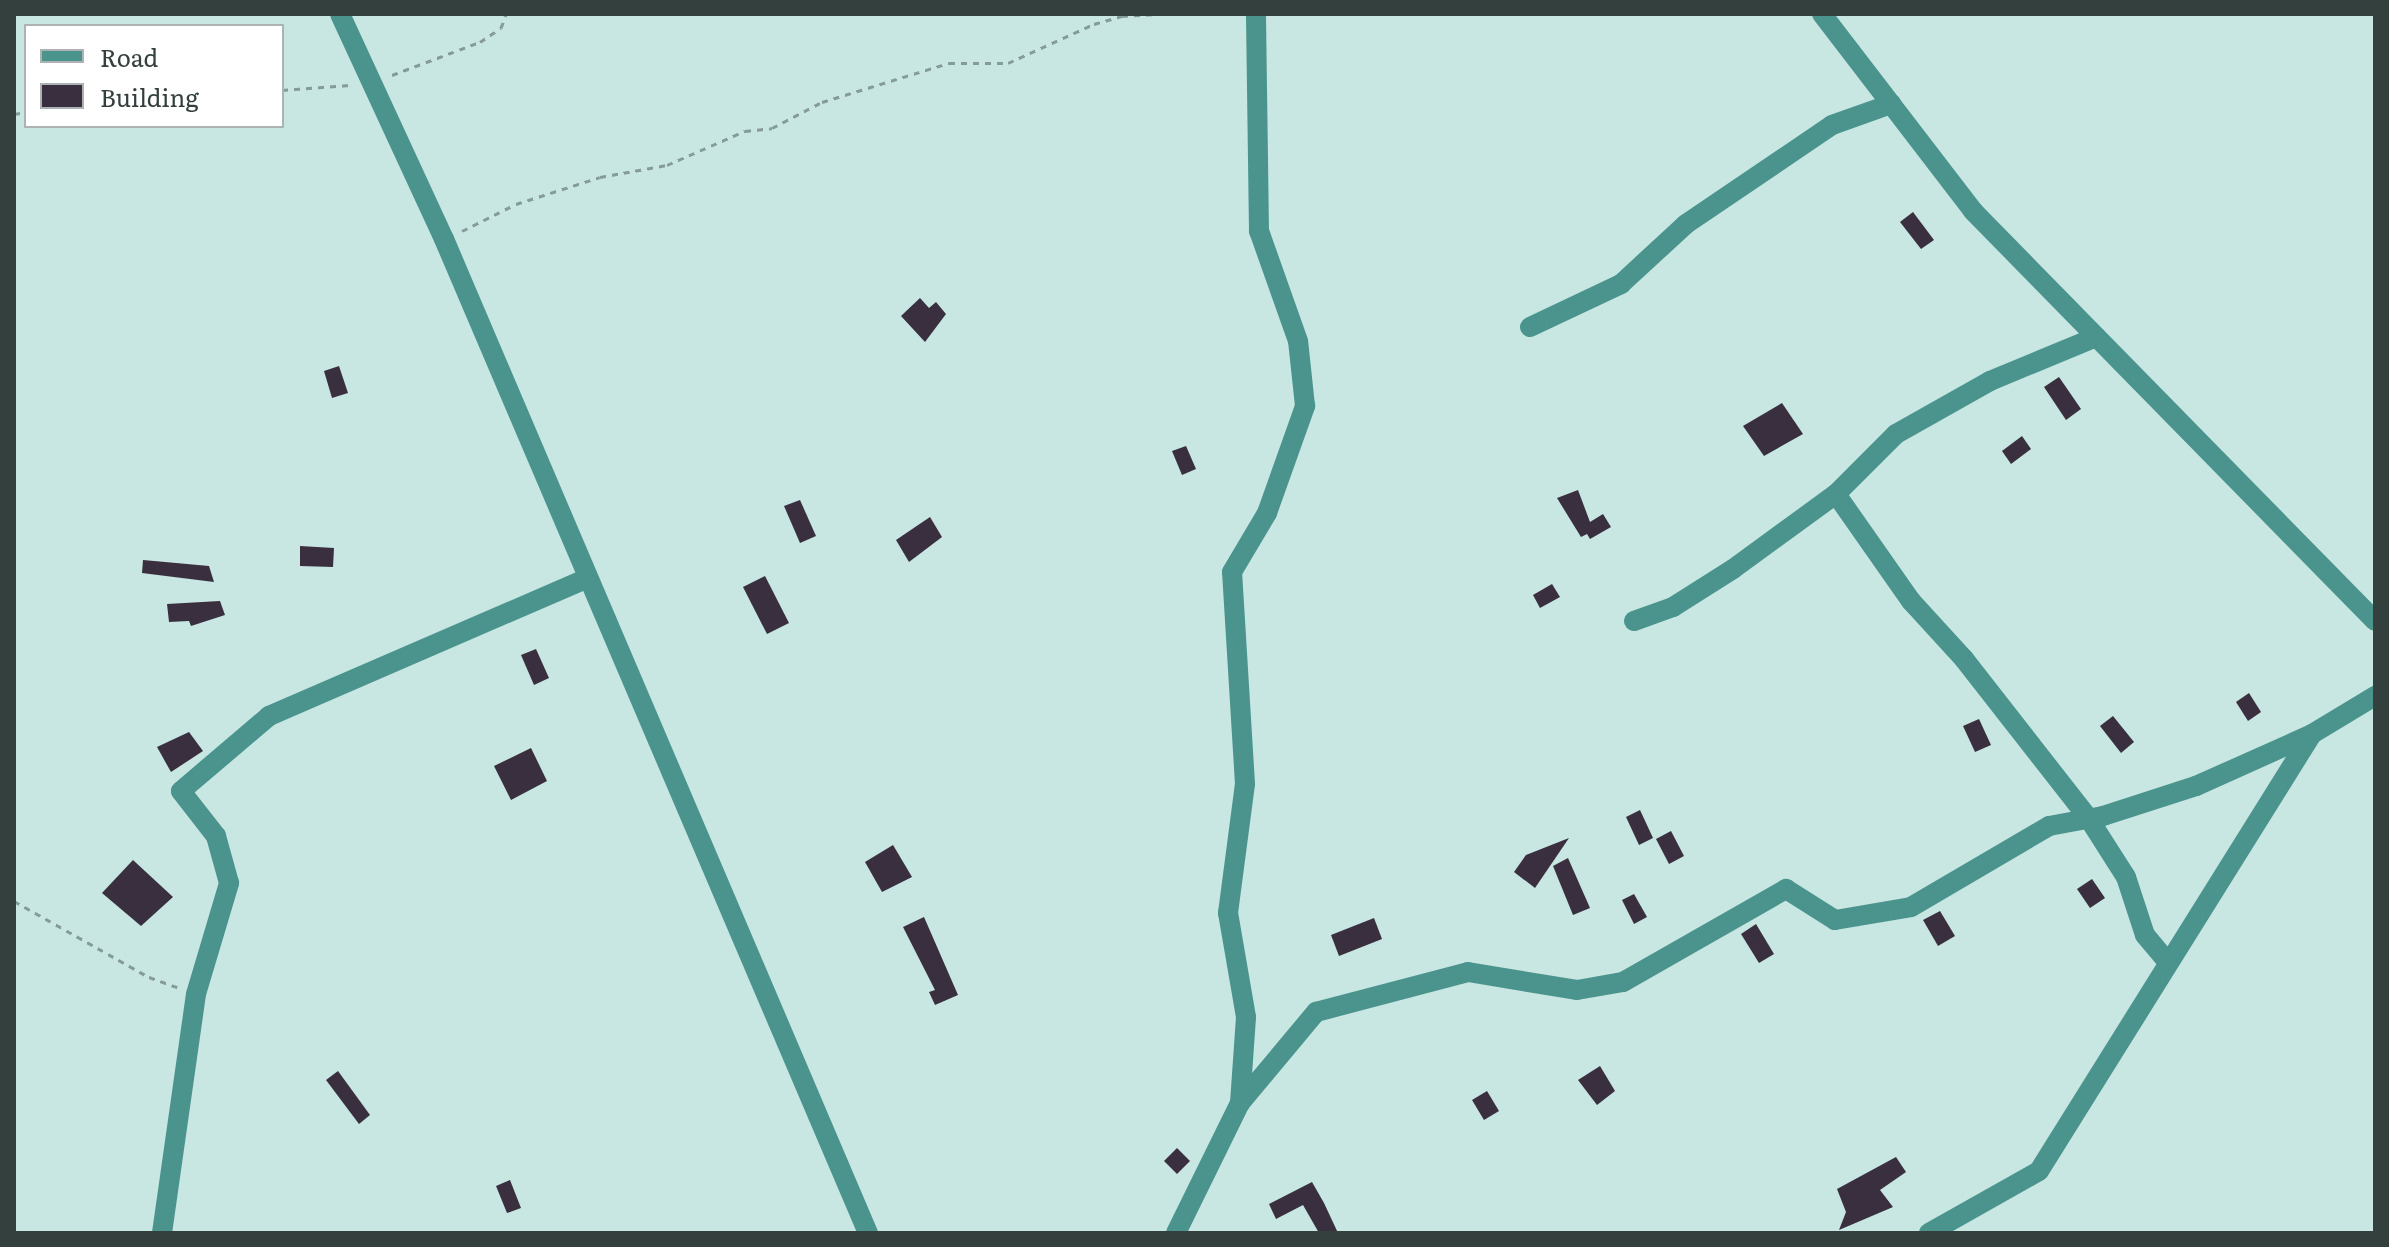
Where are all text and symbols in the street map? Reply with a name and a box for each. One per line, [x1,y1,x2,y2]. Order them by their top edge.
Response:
legend [24,24,284,128]
text: Road [100,39,158,74]
text: Building [100,79,199,114]

